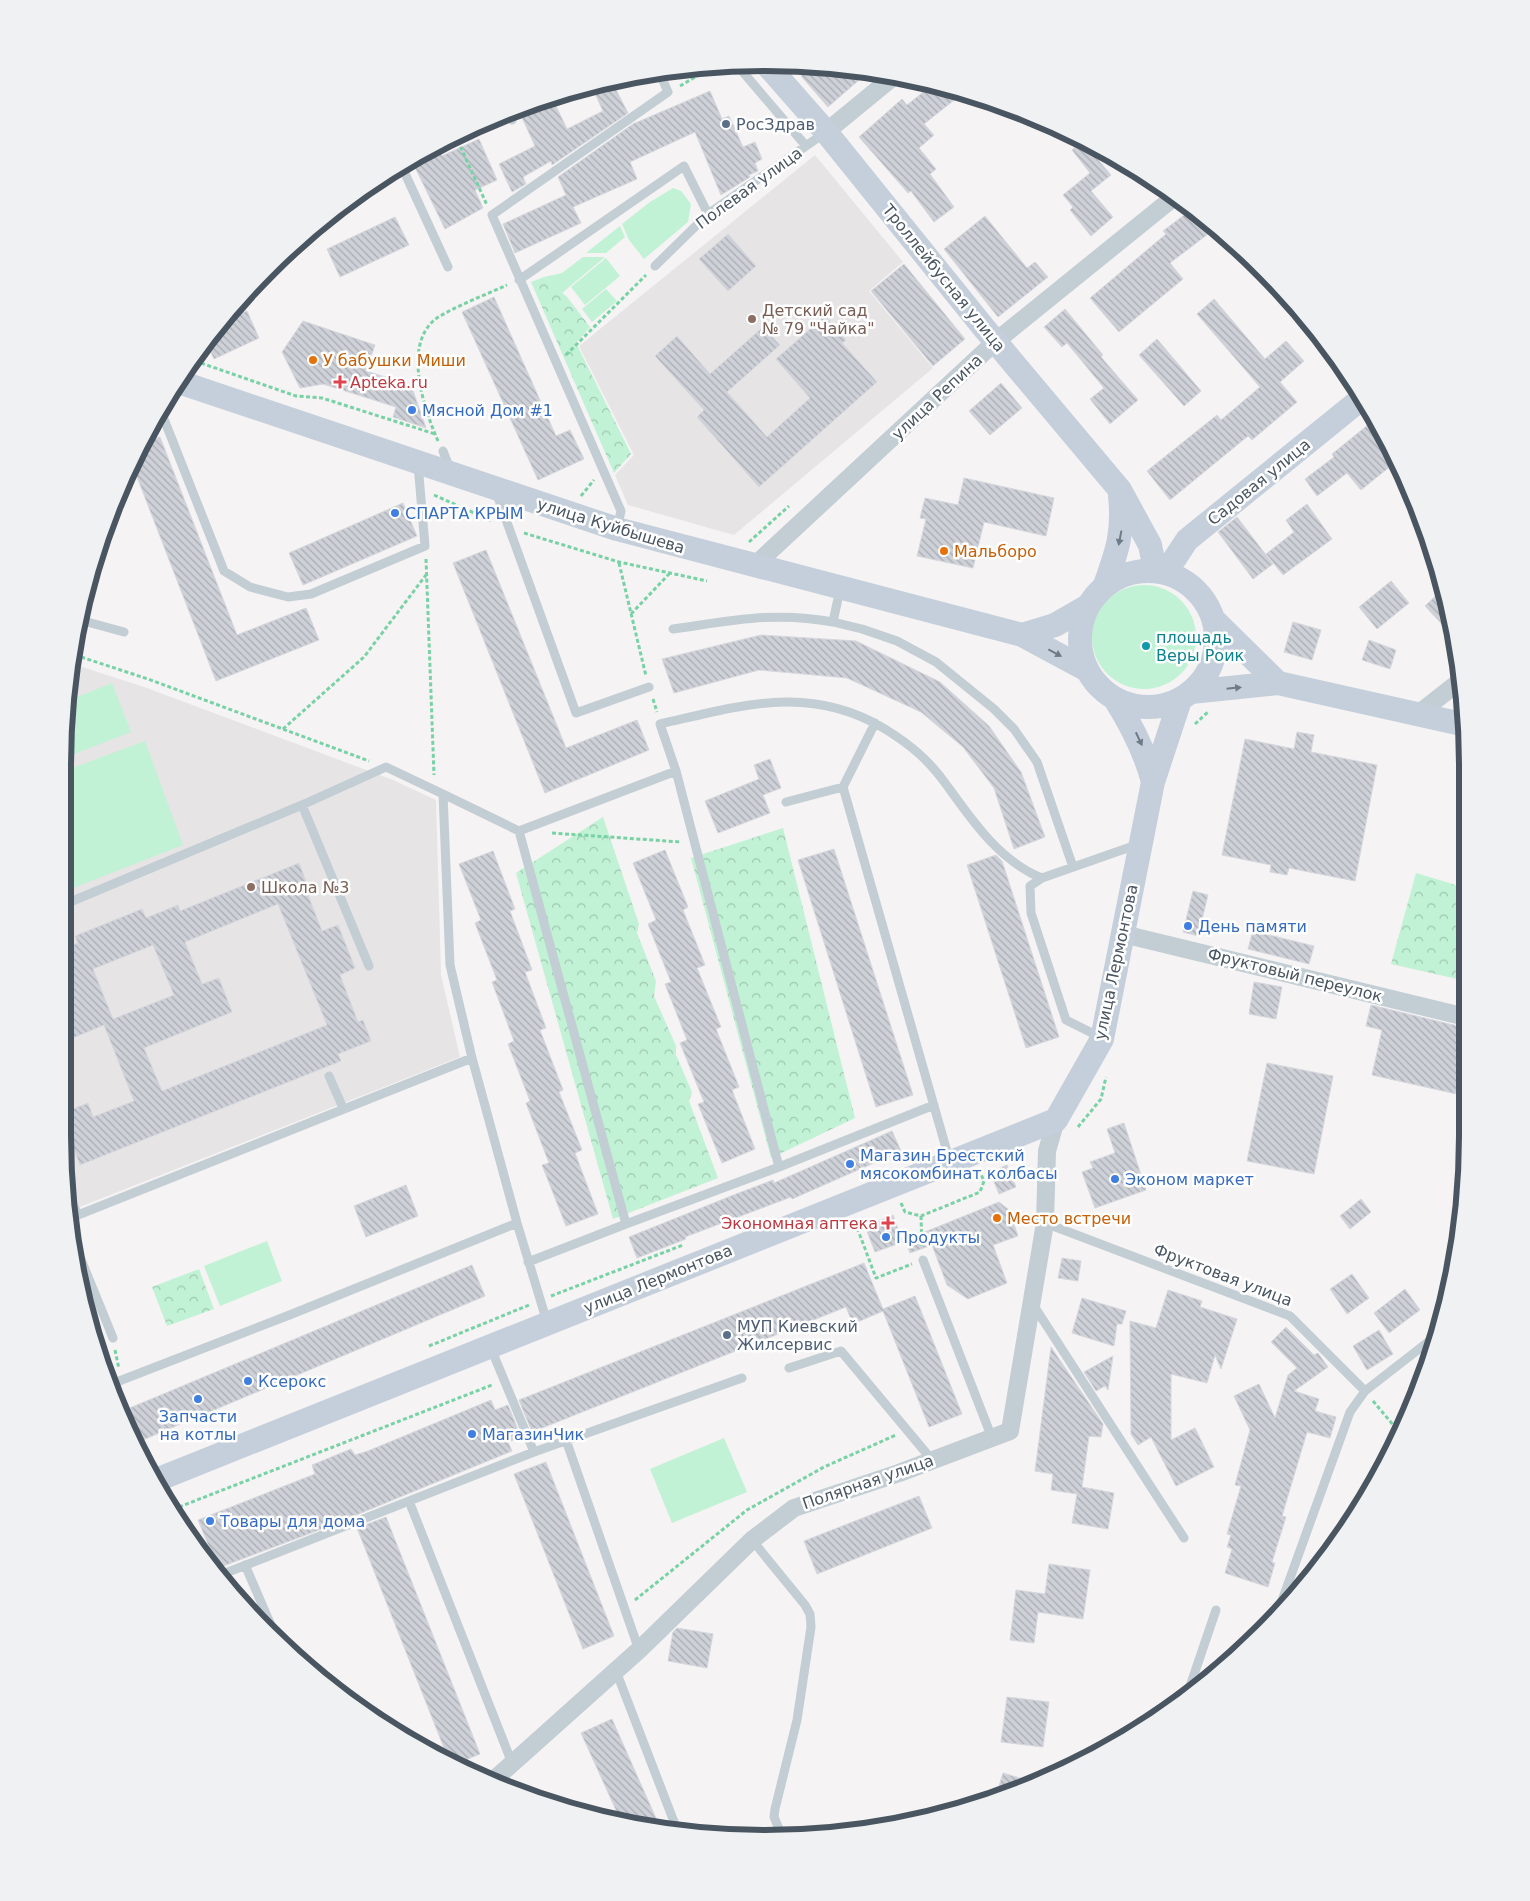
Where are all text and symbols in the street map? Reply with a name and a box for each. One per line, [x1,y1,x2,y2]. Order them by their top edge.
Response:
place label: РосЗдрав [736,115,815,134]
marker: РосЗдрав [720,118,732,130]
street label: Полевая улица [692,143,806,233]
street label: Троллейбусная улица [878,200,1009,356]
place label: Детский сад № 79 "Чайка" [762,301,875,338]
marker: Детский сад № 79 "Чайка" [746,313,758,325]
street label: улица Репина [888,350,986,444]
place label: У бабушки Миши [323,351,466,370]
marker: У бабушки Миши [307,354,319,366]
place label: Apteka.ru [350,373,428,392]
marker: Apteka.ru [334,376,346,388]
place label: Мясной Дом #1 [422,401,553,420]
marker: Мясной Дом #1 [406,404,418,416]
street label: Садовая улица [1204,435,1314,529]
street label: улица Куйбышева [535,495,687,557]
place label: СПАРТА КРЫМ [405,504,524,523]
marker: СПАРТА КРЫМ [389,507,401,519]
one-way arrow [1116,530,1124,545]
place label: Мальборо [954,542,1037,561]
marker: Мальборо [938,545,950,557]
place label: площадь Веры Роик [1156,628,1245,665]
marker: площадь Веры Роик [1140,640,1152,652]
one-way arrow [1047,649,1062,657]
one-way arrow [1227,684,1243,692]
one-way arrow [1135,732,1143,746]
place label: Школа №3 [261,878,350,897]
marker: Школа №3 [245,881,257,893]
street label: улица Лермонтова [1090,882,1142,1042]
place label: День памяти [1198,917,1307,936]
marker: День памяти [1182,920,1194,932]
street label: Фруктовый переулок [1206,944,1385,1006]
place label: Магазин Брестский мясокомбинат колбасы [860,1146,1058,1183]
marker: Магазин Брестский мясокомбинат колбасы [844,1158,856,1170]
place label: Эконом маркет [1125,1170,1254,1189]
marker: Эконом маркет [1109,1173,1121,1185]
place label: Место встречи [1007,1209,1131,1228]
marker: Место встречи [991,1212,1003,1224]
place label: Экономная аптека [721,1214,878,1233]
marker: Экономная аптека [882,1217,894,1229]
place label: Продукты [896,1228,980,1247]
marker: Продукты [880,1231,892,1243]
street label: улица Лермонтова [581,1240,735,1318]
street label: Фруктовая улица [1151,1240,1295,1310]
place label: МУП Киевский Жилсервис [737,1317,858,1354]
marker: МУП Киевский Жилсервис [721,1329,733,1341]
place label: Ксерокс [258,1372,326,1391]
marker: Ксерокс [242,1375,254,1387]
marker: Запчасти на котлы [192,1393,204,1405]
place label: Запчасти на котлы [159,1407,237,1444]
place label: МагазинЧик [482,1425,585,1444]
marker: МагазинЧик [466,1428,478,1440]
street label: Полярная улица [800,1451,936,1513]
place label: Товары для дома [219,1512,365,1531]
marker: Товары для дома [204,1515,216,1527]

